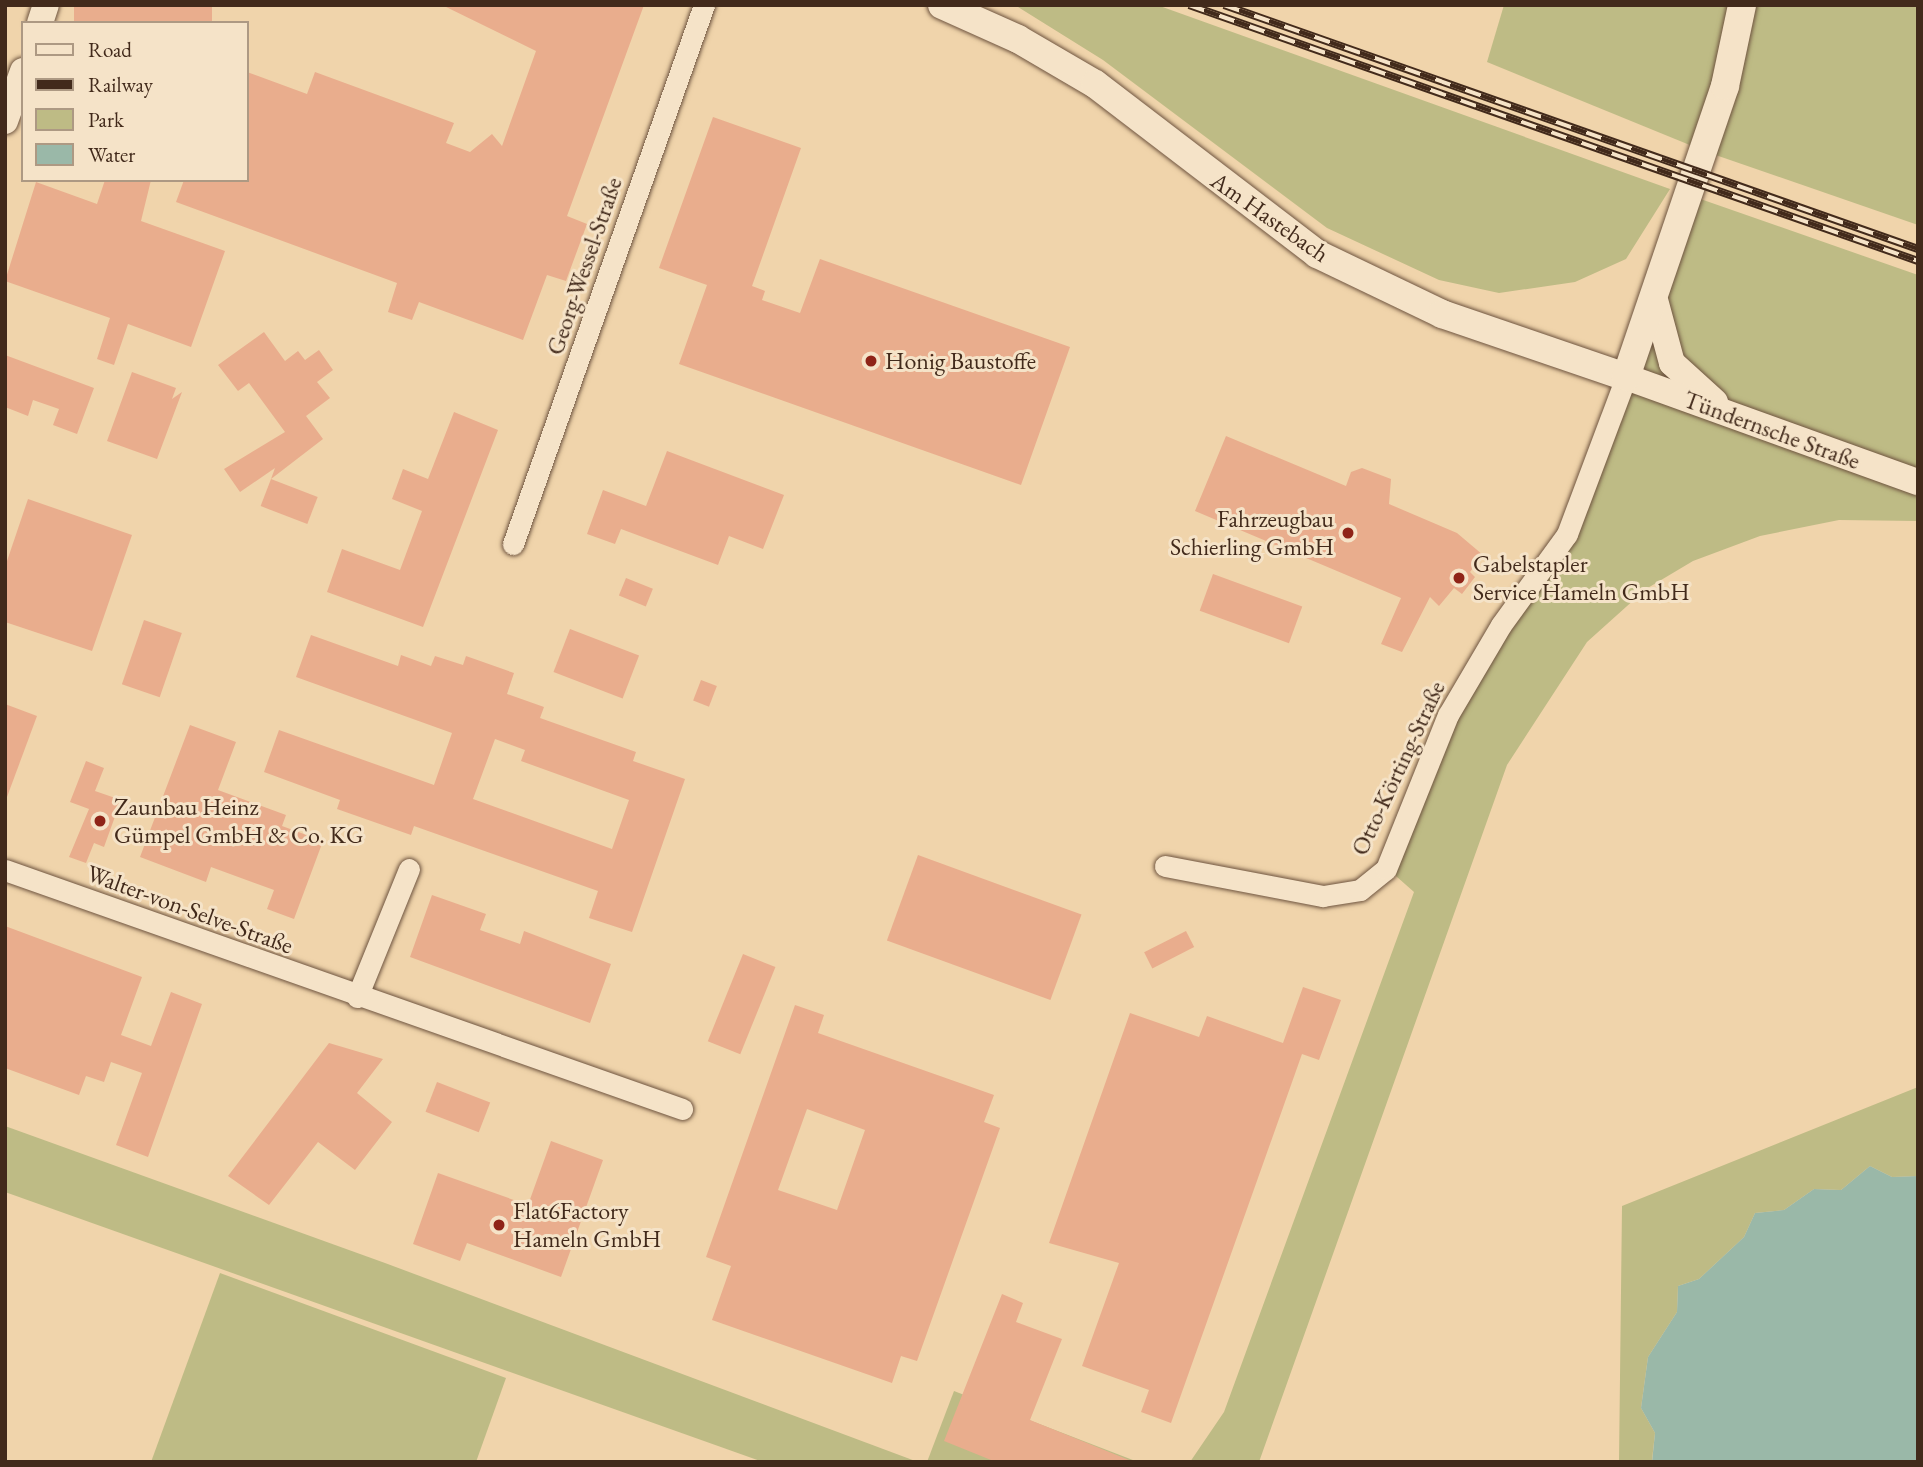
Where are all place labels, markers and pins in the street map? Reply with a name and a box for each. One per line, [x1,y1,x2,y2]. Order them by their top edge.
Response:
place label: Honig Baustoffe [885,347,1036,375]
marker: Honig Baustoffe [863,353,879,369]
place label: Fahrzeugbau Schierling GmbH [1170,505,1334,561]
marker: Fahrzeugbau Schierling GmbH [1340,525,1356,541]
place label: Gabelstapler Service Hameln GmbH [1473,550,1690,606]
marker: Gabelstapler Service Hameln GmbH [1451,570,1467,586]
place label: Zaunbau Heinz Gümpel GmbH & Co. KG [114,793,363,849]
marker: Zaunbau Heinz Gümpel GmbH & Co. KG [92,813,108,829]
place label: Flat6Factory Hameln GmbH [513,1197,661,1253]
marker: Flat6Factory Hameln GmbH [491,1217,507,1233]

